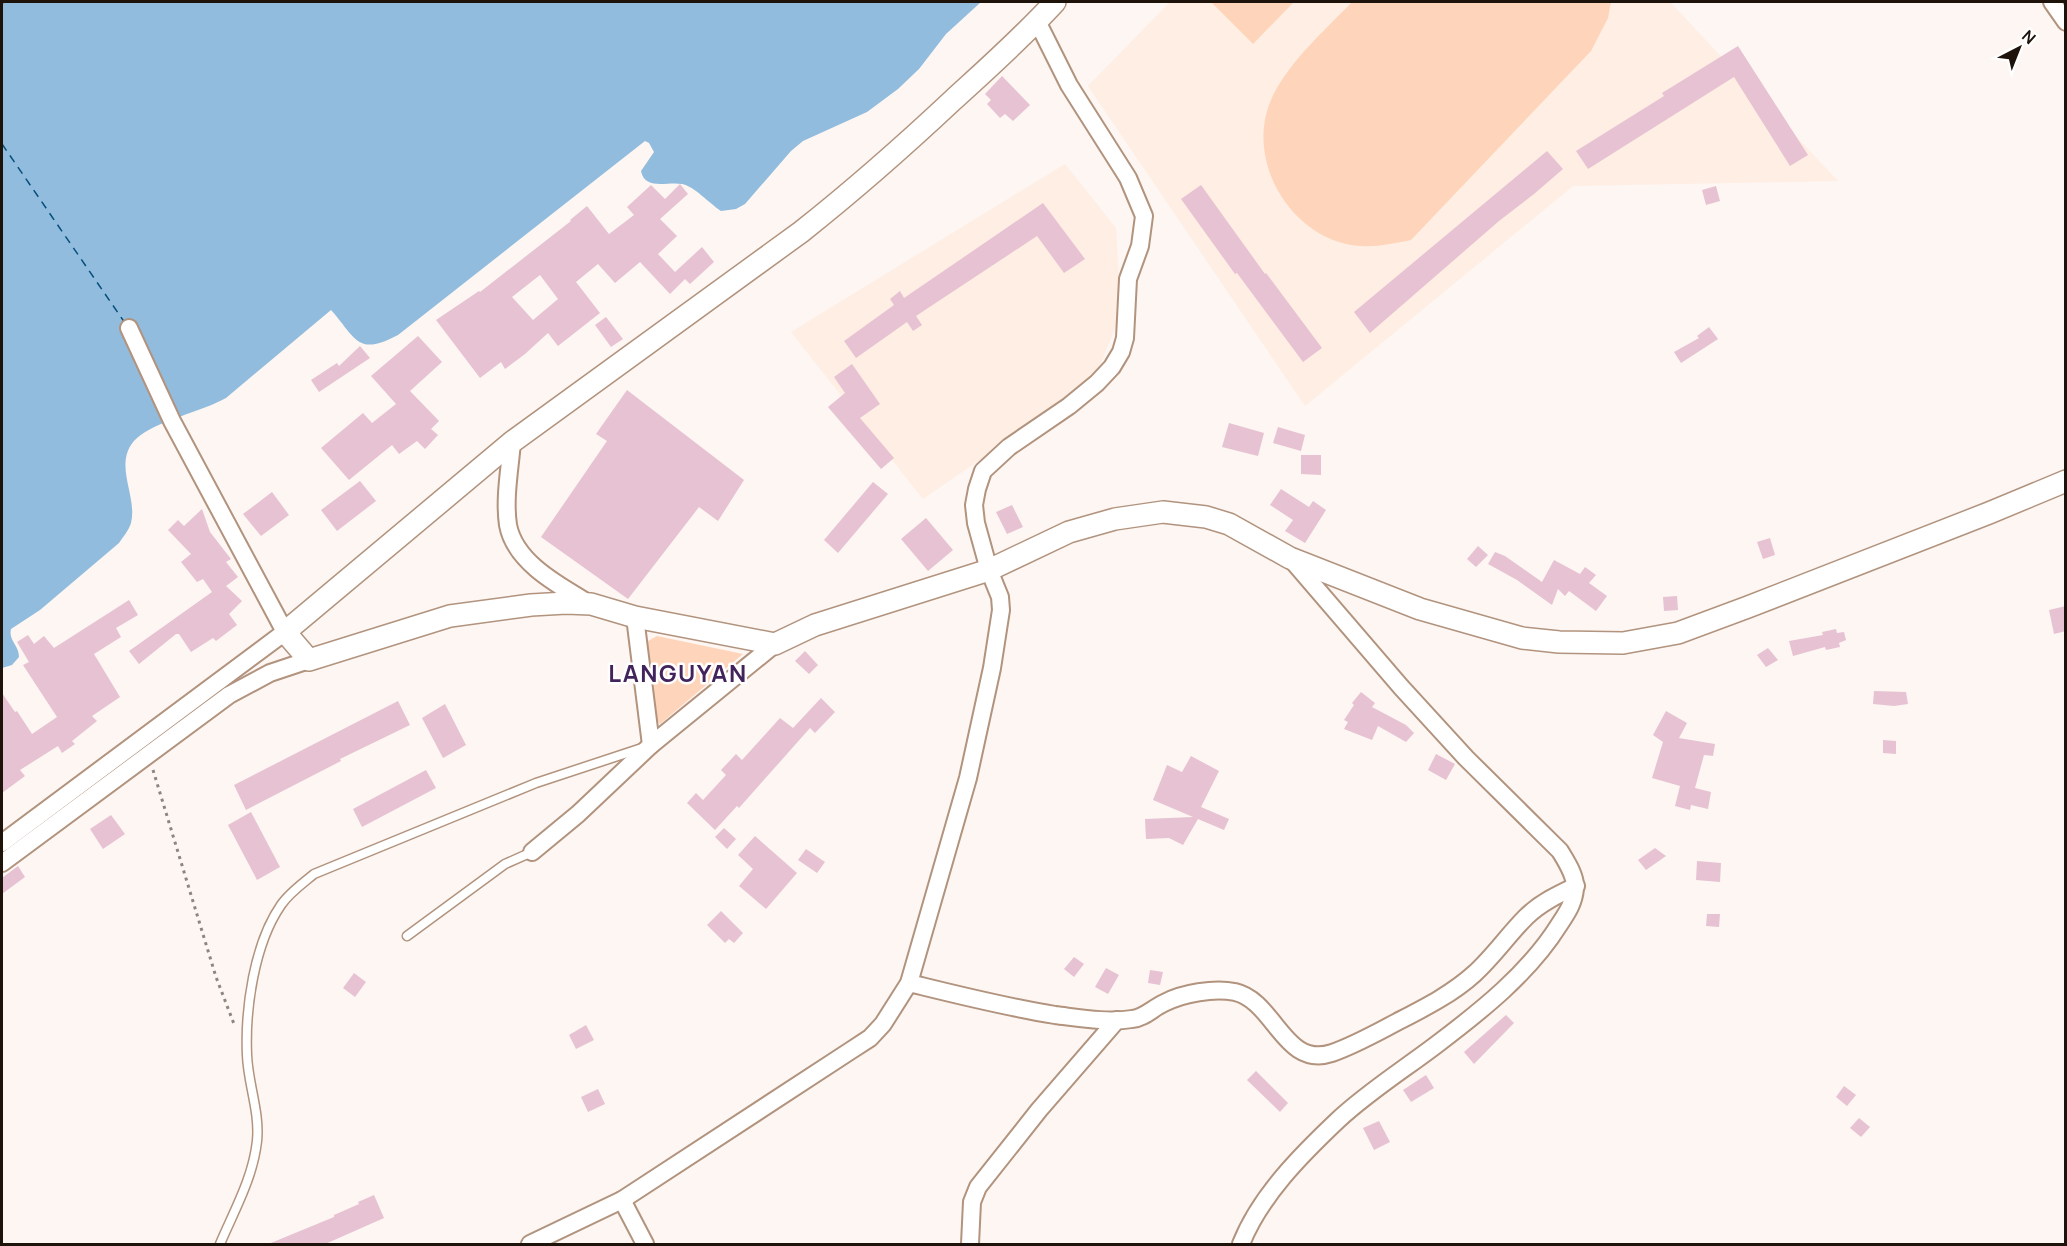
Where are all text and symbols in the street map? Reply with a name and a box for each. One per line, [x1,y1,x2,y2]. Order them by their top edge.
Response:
north arrow [1989,18,2049,78]
text: N [2017,25,2041,49]
district label: LANGUYAN [608,656,748,689]

